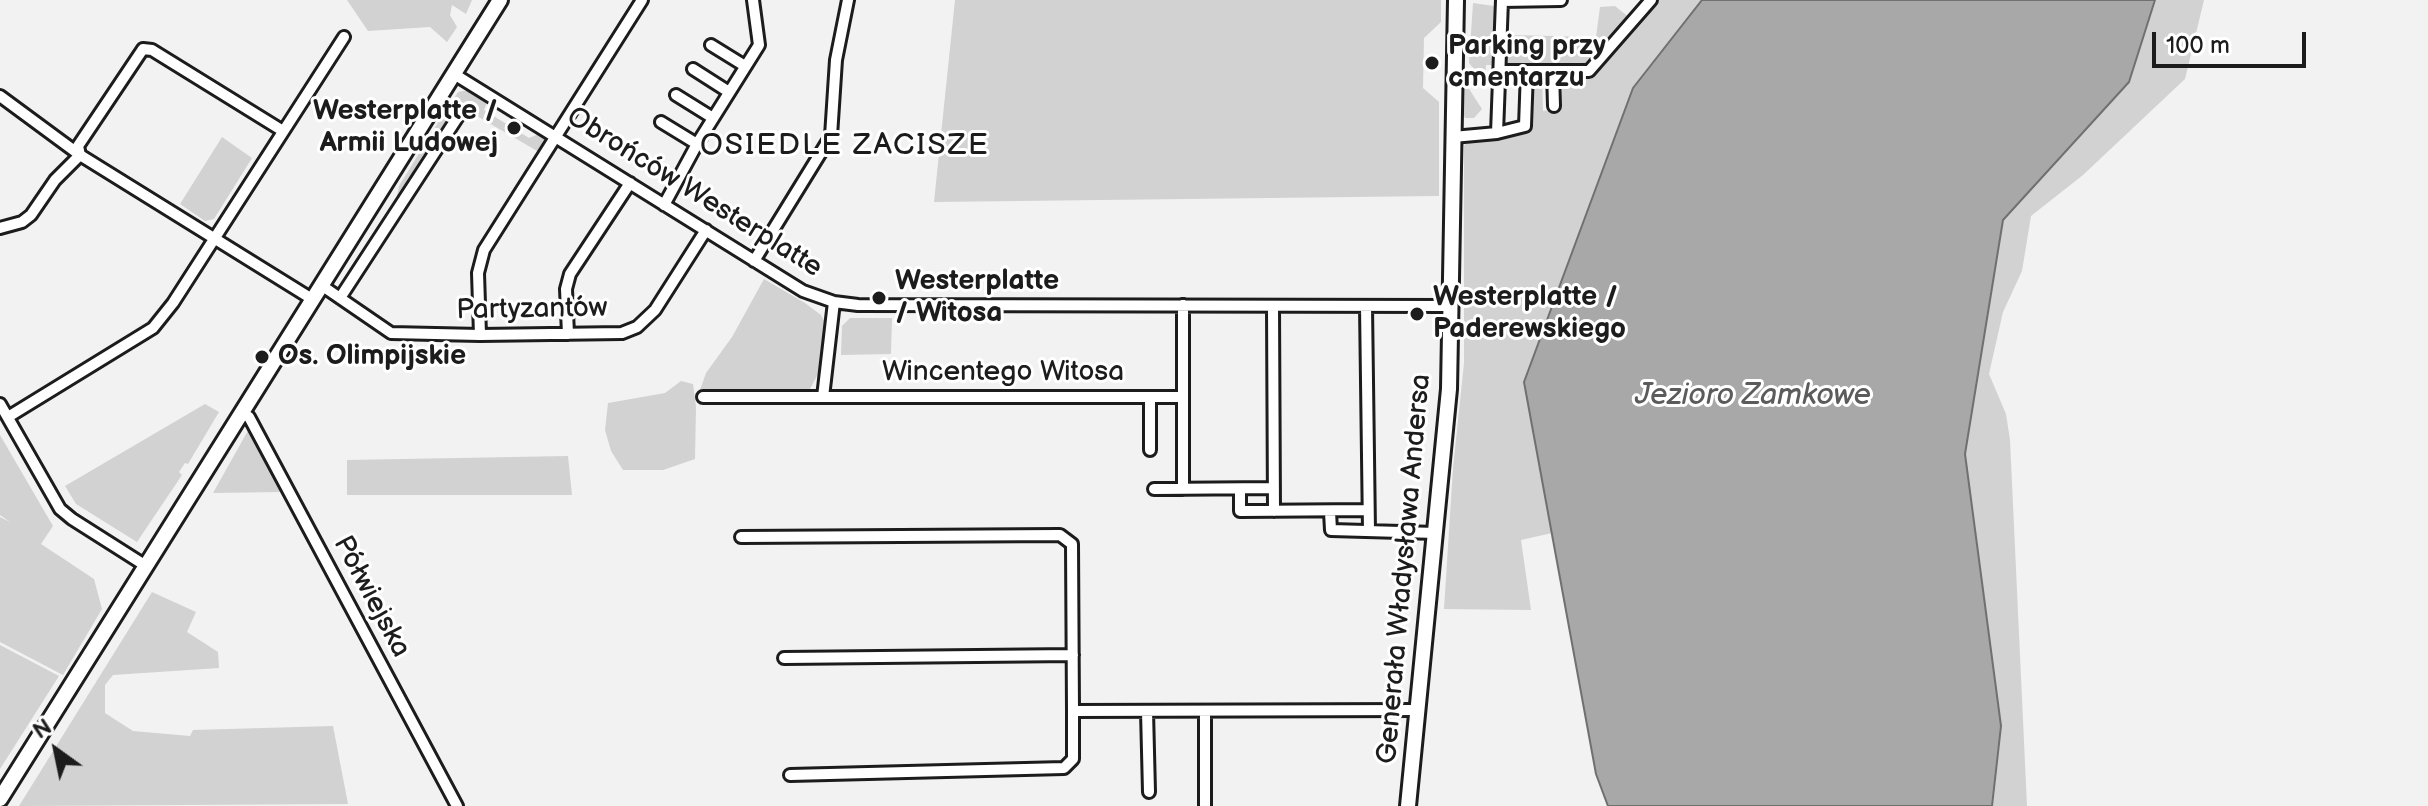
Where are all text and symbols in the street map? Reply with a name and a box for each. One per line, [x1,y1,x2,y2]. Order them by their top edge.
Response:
scale bar [2156,16,2310,66]
place label: Parking przy cmentarzu [1448,30,1606,96]
text: 100 m [2166,31,2230,60]
marker: Parking przy cmentarzu [1423,54,1441,72]
place label: Westerplatte / Armii Ludowej [313,95,498,161]
street label: Obrońców Westerplatte [560,101,828,285]
marker: Westerplatte / Armii Ludowej [505,119,523,137]
district label: OSIEDLE ZACISZE [700,128,990,164]
place label: Westerplatte / Witosa [895,265,1059,331]
place label: Westerplatte / Paderewskiego [1433,281,1626,347]
marker: Westerplatte / Witosa [870,289,888,307]
street label: Partyzantów [456,292,608,328]
marker: Westerplatte / Paderewskiego [1408,305,1426,323]
place label: Os. Olimpijskie [278,340,466,374]
marker: Os. Olimpijskie [253,348,271,366]
street label: Wincentego Witosa [882,356,1124,390]
street label: Generała Władysława Andersa [1371,373,1439,765]
water label: Jezioro Zamkowe [1635,378,1871,414]
street label: Półwiejska [325,531,417,663]
north arrow [16,710,96,790]
text: N [28,714,57,745]

